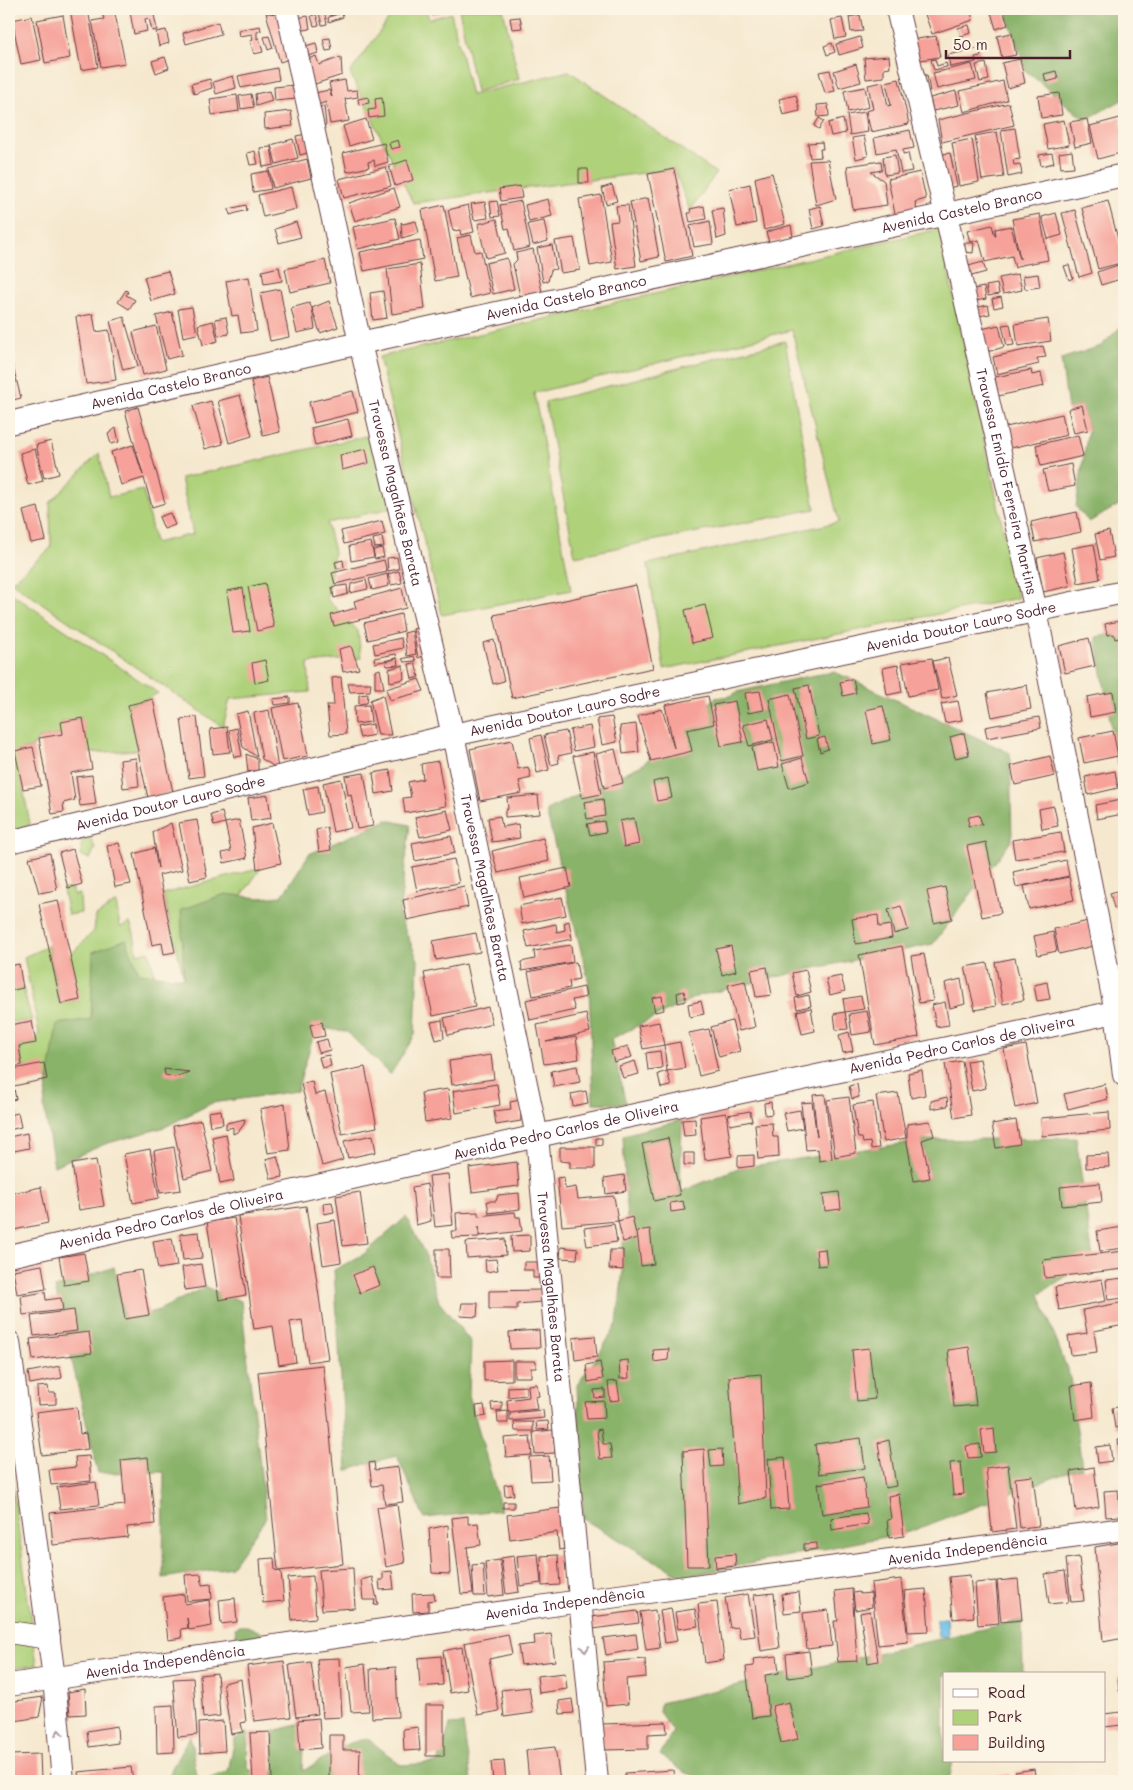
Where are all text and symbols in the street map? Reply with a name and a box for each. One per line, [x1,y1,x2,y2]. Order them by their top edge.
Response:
scale bar [946,28,1069,60]
text: 50 m [953,34,988,54]
street label: Avenida Castelo Branco [879,183,1044,237]
street label: Avenida Castelo Branco [484,270,648,324]
street label: Avenida Castelo Branco [89,358,253,413]
street label: Travessa Emídio Ferreira Martins [972,366,1042,596]
street label: Travessa Magalhães Barata [365,397,427,588]
street label: Avenida Doutor Lauro Sodre [864,597,1058,656]
street label: Avenida Doutor Lauro Sodre [468,681,662,740]
street label: Avenida Doutor Lauro Sodre [73,771,267,835]
street label: Travessa Magalhães Barata [457,792,514,983]
street label: Avenida Pedro Carlos de Oliveira [847,1011,1076,1078]
street label: Avenida Pedro Carlos de Oliveira [451,1096,680,1164]
street label: Avenida Pedro Carlos de Oliveira [56,1184,285,1254]
street label: Travessa Magalhães Barata [533,1191,570,1383]
street label: Avenida Independência [886,1529,1049,1569]
street label: Avenida Independência [484,1582,646,1624]
street label: Avenida Independência [84,1640,247,1683]
one-way arrow [579,1646,590,1654]
legend [943,1672,1106,1762]
text: Road [988,1682,1025,1702]
text: Park [988,1706,1022,1726]
one-way arrow [54,1728,65,1736]
text: Building [988,1732,1045,1752]

